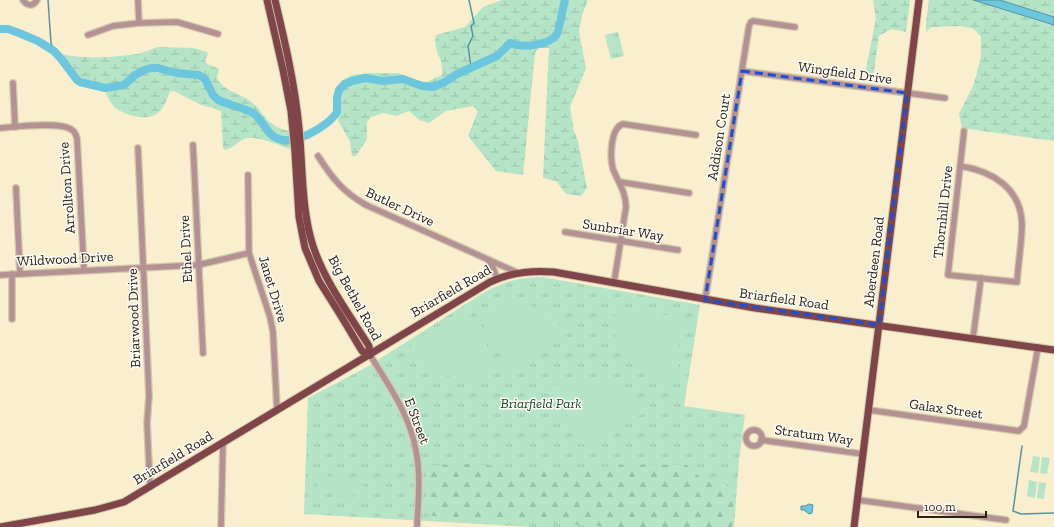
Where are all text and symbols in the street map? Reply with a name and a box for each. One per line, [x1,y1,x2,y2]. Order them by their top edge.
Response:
street label: Wingfield Drive [797,58,893,88]
street label: Addison Court [704,91,734,182]
street label: Arrollton Drive [55,141,79,234]
street label: Thornhill Drive [930,164,956,259]
street label: Butler Drive [363,184,437,230]
street label: Ethel Drive [176,214,196,283]
street label: Sunbriar Way [581,215,666,245]
street label: Aberdeen Road [860,215,888,308]
street label: Wildwood Drive [16,248,114,270]
street label: Big Bethel Road [325,252,386,344]
street label: Janet Drive [255,254,291,325]
street label: Briarfield Road [408,261,495,321]
street label: Briarwood Drive [124,267,144,368]
street label: Briarfield Road [738,284,830,314]
street label: E Street [400,395,434,447]
park label: Briarfield Park [501,395,582,412]
street label: Galax Street [908,395,985,423]
street label: Stratum Way [774,421,855,449]
street label: Briarfield Road [130,427,216,488]
scale bar [918,493,986,519]
text: 100 m [924,500,956,514]

